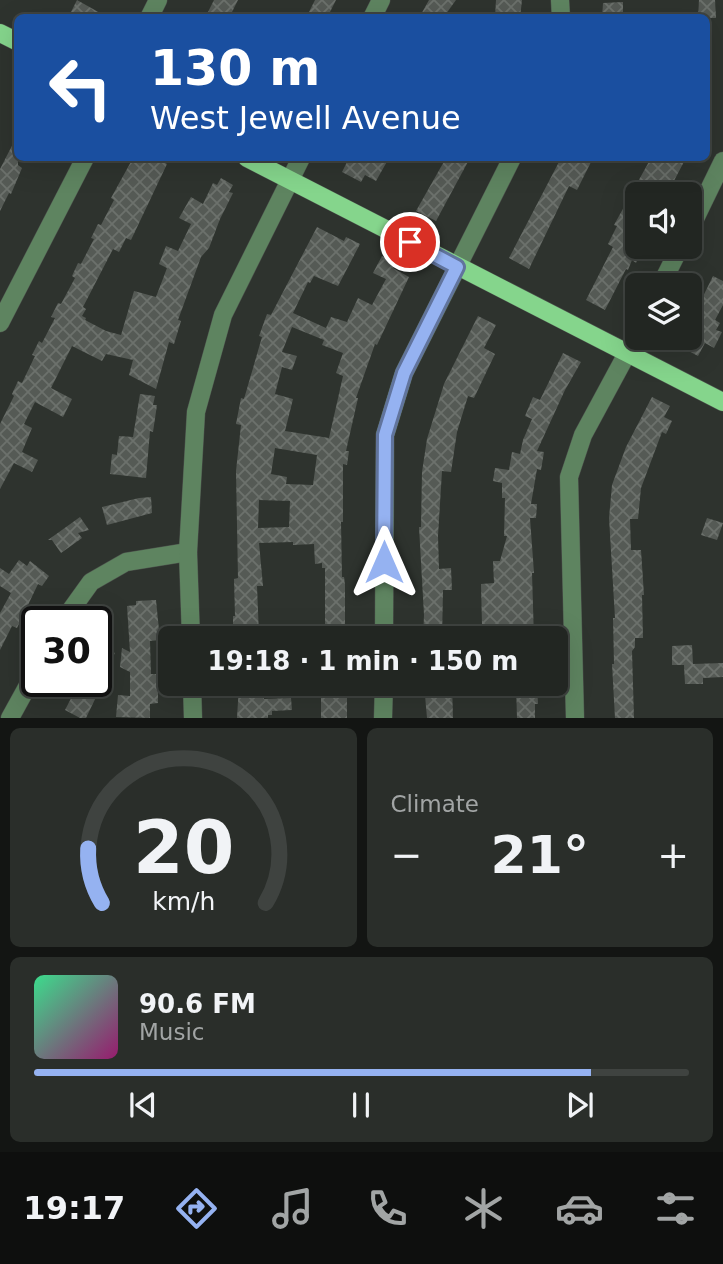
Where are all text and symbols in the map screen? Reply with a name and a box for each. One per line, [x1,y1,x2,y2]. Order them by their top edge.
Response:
text: 130 m [150,40,320,97]
icon: left [35,42,126,133]
text: West Jewell Avenue [150,99,461,137]
map controls [625,182,702,350]
button: sound [625,182,702,259]
pin [380,212,440,272]
icon: arrive [391,223,429,261]
button: layers [625,273,702,350]
position arrow [347,525,421,599]
speed limit sign: 30 [21,606,112,697]
text: 19:18 · 1 min · 150 m [208,646,518,676]
text: Climate [391,791,479,817]
text: 20 [133,806,234,891]
text: 21° [491,825,589,885]
text: − [391,833,422,877]
text: + [657,833,689,877]
text: km/h [152,887,215,916]
text: 90.6 FM [139,989,256,1019]
text: Music [139,1019,204,1045]
icon: previous [124,1086,162,1124]
icon: pause [342,1086,380,1124]
icon: next [561,1086,599,1124]
icon: directions [172,1184,221,1233]
icon: music [268,1184,317,1233]
icon: phone [363,1184,412,1233]
icon: climate [459,1184,508,1233]
icon: car [555,1184,604,1233]
icon: filters [651,1184,700,1233]
text: 19:17 [23,1189,125,1227]

